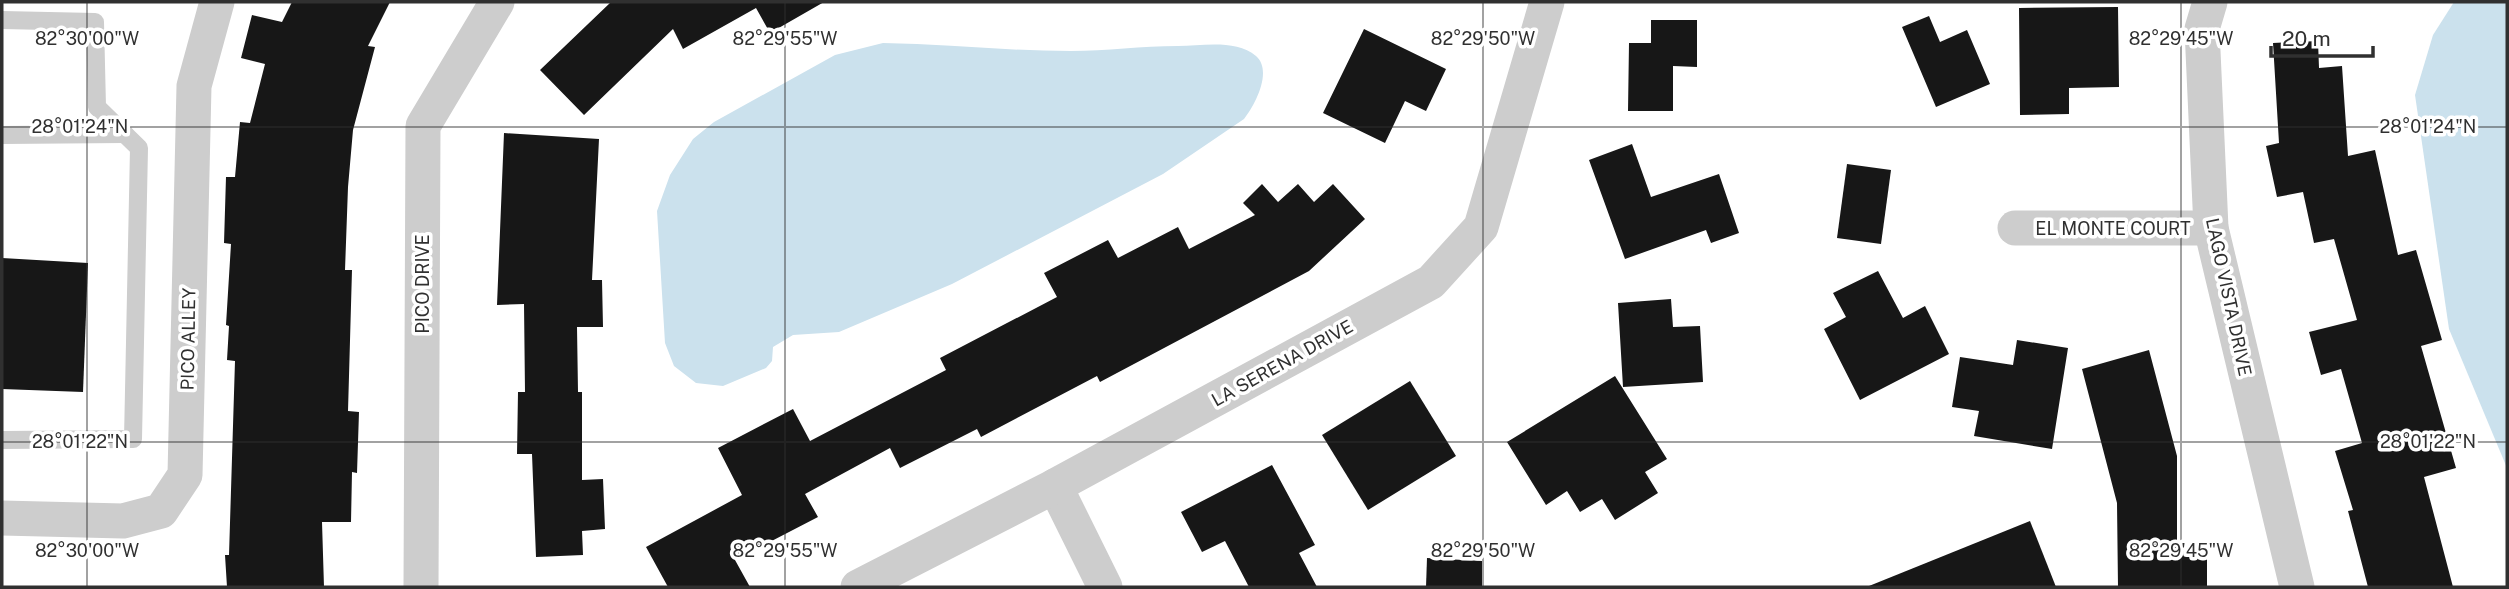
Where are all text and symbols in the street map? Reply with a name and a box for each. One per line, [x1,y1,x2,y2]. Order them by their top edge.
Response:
scale bar [2271,14,2372,58]
text: 20 m [2282,26,2331,51]
text: 82°30'00"W [35,28,139,49]
text: 82°29'55"W [732,28,838,49]
text: 82°29'50"W [1431,28,1535,49]
text: 82°29'45"W [2129,28,2233,49]
text: 28°01'24"N [32,116,128,137]
text: 28°01'24"N [2380,116,2476,137]
street label: LAGO VISTA DRIVE [2202,216,2256,378]
street label: EL MONTE COURT [2035,218,2191,239]
street label: PICO DRIVE [412,234,433,334]
street label: PICO ALLEY [177,287,199,390]
street label: LA SERENA DRIVE [1208,315,1356,411]
text: 28°01'22"N [32,431,128,452]
text: 28°01'22"N [2380,431,2476,452]
text: 82°30'00"W [35,540,139,561]
text: 82°29'55"W [732,540,838,561]
text: 82°29'50"W [1431,540,1535,561]
text: 82°29'45"W [2129,540,2233,561]

